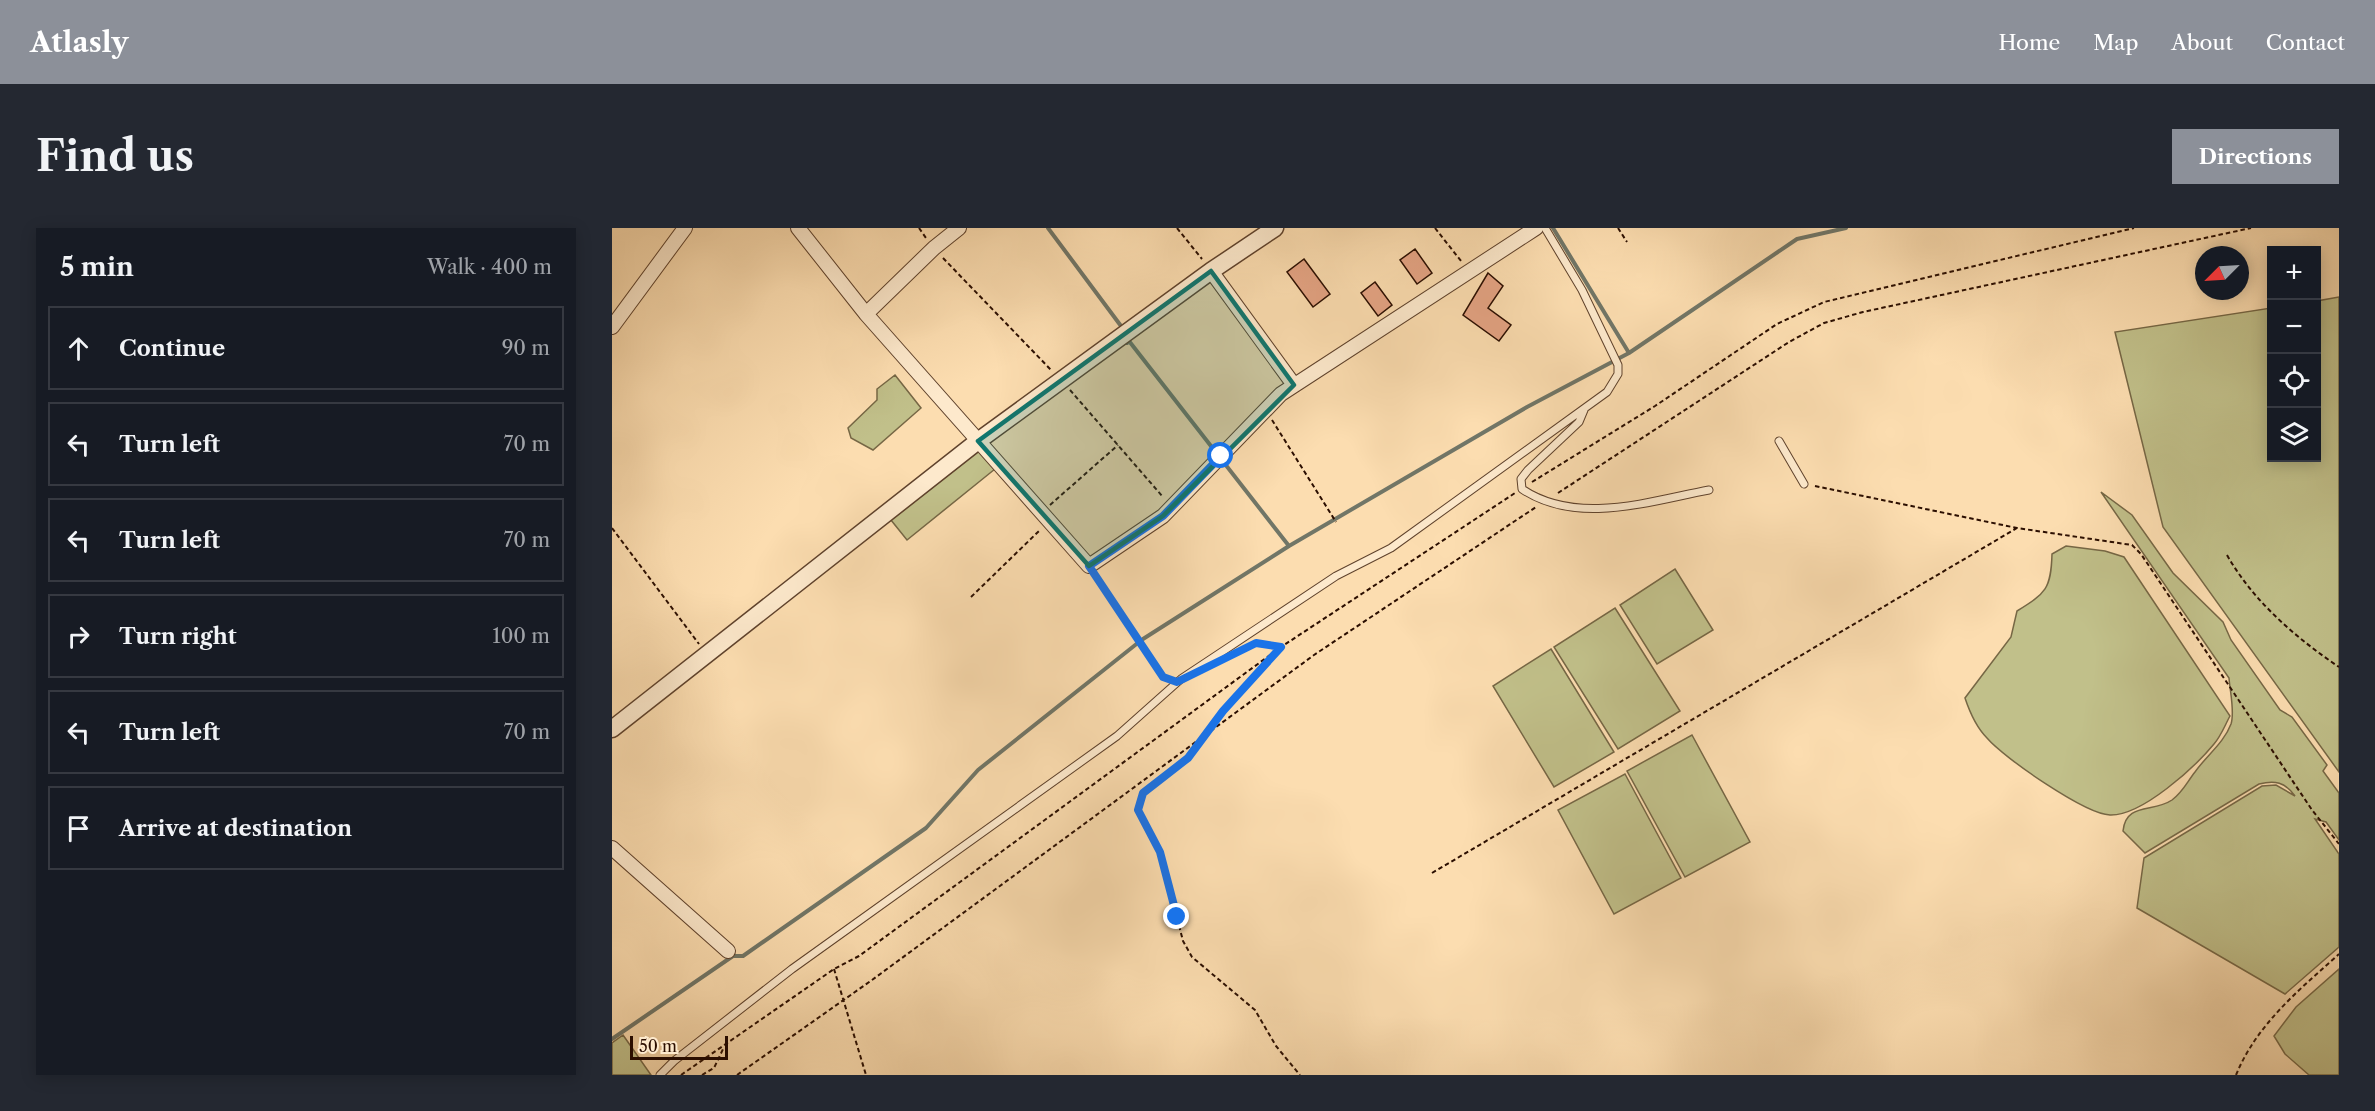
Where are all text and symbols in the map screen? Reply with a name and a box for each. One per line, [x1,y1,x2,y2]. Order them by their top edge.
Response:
text: Atlasly [30,25,129,59]
text: Home [1999,30,2060,55]
text: Map [2093,30,2138,55]
text: About [2171,30,2233,55]
text: Contact [2266,30,2345,55]
button: Directions [2172,129,2339,184]
text: Find us [36,130,194,182]
north arrow [2195,246,2249,300]
map controls [2267,246,2321,462]
button: + [2267,246,2321,300]
text: 5 min [60,251,134,283]
text: Walk · 400 m [427,255,552,279]
button: − [2267,300,2321,354]
icon: ahead [62,332,95,365]
text: Continue [119,335,225,362]
text: 90 m [502,336,550,360]
button: locate [2267,354,2321,408]
button: layers [2267,408,2321,462]
icon: left [62,428,95,461]
text: Turn left [119,431,220,458]
text: 70 m [504,432,550,456]
route start [1207,442,1233,468]
icon: left [62,524,95,557]
text: Turn left [119,527,220,554]
text: 70 m [504,528,550,552]
icon: right [62,620,95,653]
text: Turn right [119,623,237,650]
text: 100 m [492,624,550,648]
icon: left [62,716,95,749]
text: Turn left [119,719,220,746]
text: 70 m [504,720,550,744]
icon: arrive [62,812,95,845]
text: Arrive at destination [119,815,352,842]
route end [1163,903,1189,929]
scale bar [630,1033,728,1060]
text: 50 m [639,1036,677,1056]

